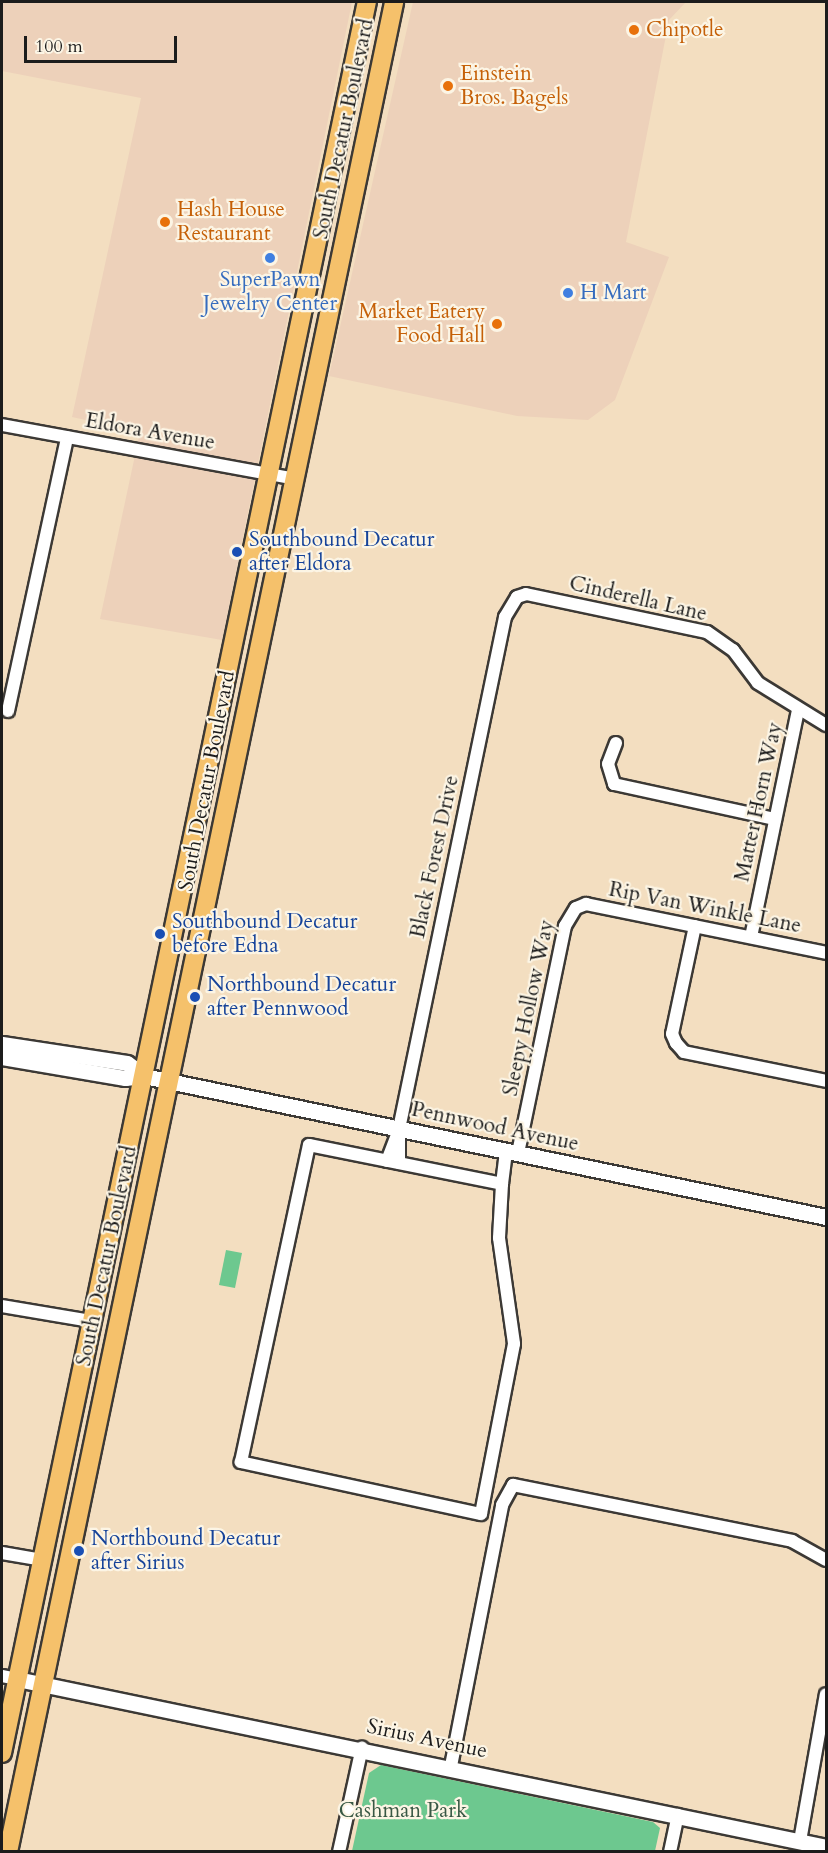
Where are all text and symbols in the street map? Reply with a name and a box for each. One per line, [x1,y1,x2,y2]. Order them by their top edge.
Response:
street label: South Decatur Boulevard [308,17,380,241]
place label: Chipotle [646,17,724,43]
marker: Chipotle [627,23,641,37]
scale bar [27,24,180,62]
text: 100 m [35,34,83,59]
place label: Einstein Bros. Bagels [460,61,568,111]
marker: Einstein Bros. Bagels [441,79,455,93]
place label: Hash House Restaurant [177,197,285,247]
marker: Hash House Restaurant [158,215,172,229]
marker: SuperPawn Jewelry Center [263,251,277,265]
place label: SuperPawn Jewelry Center [203,267,337,317]
place label: H Mart [580,280,646,306]
marker: H Mart [561,286,575,300]
place label: Market Eatery Food Hall [358,299,485,349]
marker: Market Eatery Food Hall [490,317,504,331]
street label: Eldora Avenue [83,408,217,456]
place label: Southbound Decatur after Eldora [249,527,435,577]
marker: Southbound Decatur after Eldora [230,545,244,559]
street label: Cinderella Lane [567,571,709,627]
street label: South Decatur Boulevard [173,668,241,894]
street label: Matter Horn Way [730,720,788,884]
street label: Black Forest Drive [405,773,465,941]
street label: Rip Van Winkle Lane [607,877,803,939]
place label: Southbound Decatur before Edna [172,909,358,959]
street label: Sleepy Hollow Way [498,918,560,1098]
marker: Southbound Decatur before Edna [153,927,167,941]
place label: Northbound Decatur after Pennwood [207,972,396,1022]
marker: Northbound Decatur after Pennwood [188,990,202,1004]
street label: Pennwood Avenue [409,1097,581,1157]
street label: South Decatur Boulevard [71,1144,143,1368]
place label: Northbound Decatur after Sirius [91,1526,280,1576]
marker: Northbound Decatur after Sirius [72,1544,86,1558]
street label: Sirius Avenue [365,1714,489,1764]
park label: Cashman Park [339,1798,467,1824]

